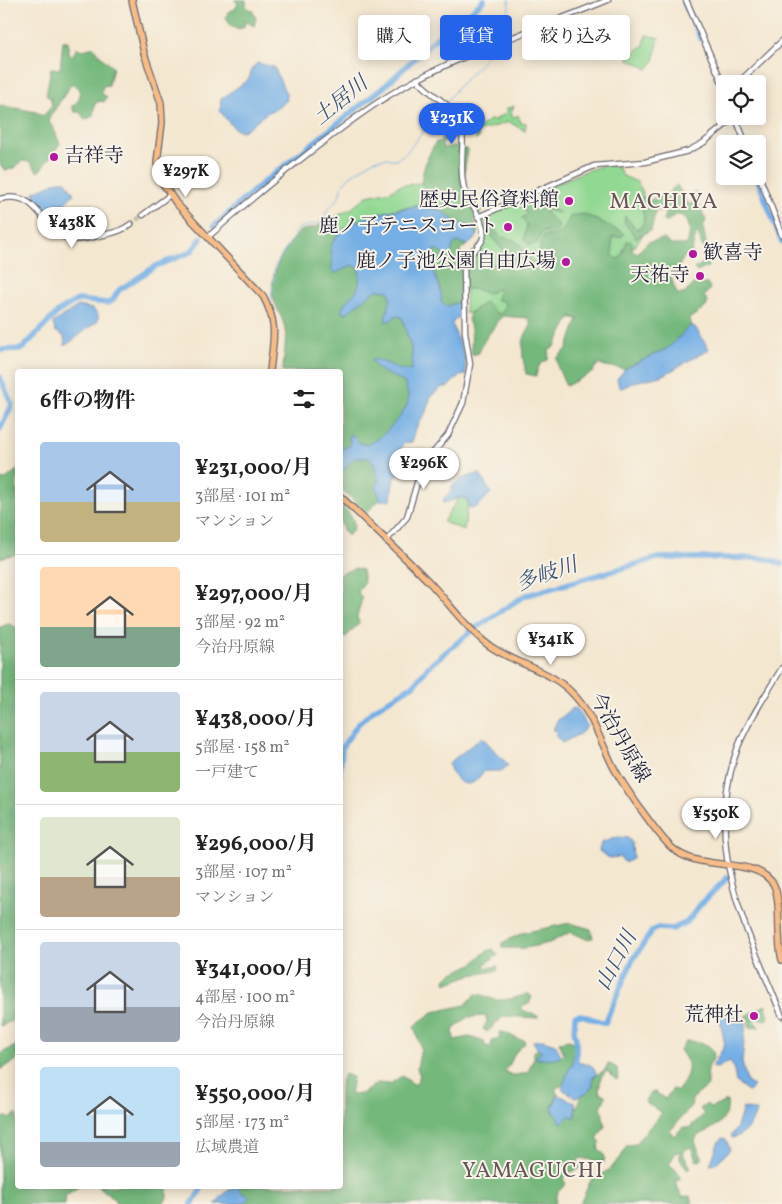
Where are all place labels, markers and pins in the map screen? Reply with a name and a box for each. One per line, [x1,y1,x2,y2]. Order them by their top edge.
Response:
pin: ¥231K [417,102,487,145]
place label: 吉祥寺 [64,143,124,171]
marker: 吉祥寺 [48,151,60,163]
pin: ¥297K [151,156,221,198]
place label: 歴史民俗資料館 [419,187,559,215]
marker: 歴史民俗資料館 [563,195,575,207]
pin: ¥438K [37,206,107,249]
place label: 鹿ノ子テニスコート [319,213,498,241]
marker: 鹿ノ子テニスコート [502,221,514,233]
place label: 歓喜寺 [703,240,763,268]
place label: 鹿ノ子池公園自由広場 [356,248,556,276]
marker: 歓喜寺 [687,248,699,260]
marker: 鹿ノ子池公園自由広場 [560,256,572,268]
place label: 天祐寺 [630,262,690,290]
marker: 天祐寺 [694,270,706,282]
pin: ¥296K [389,448,459,490]
pin: ¥341K [516,624,586,666]
pin: ¥550K [681,798,751,840]
place label: 荒神社 [684,1002,744,1030]
marker: 荒神社 [748,1010,760,1022]

